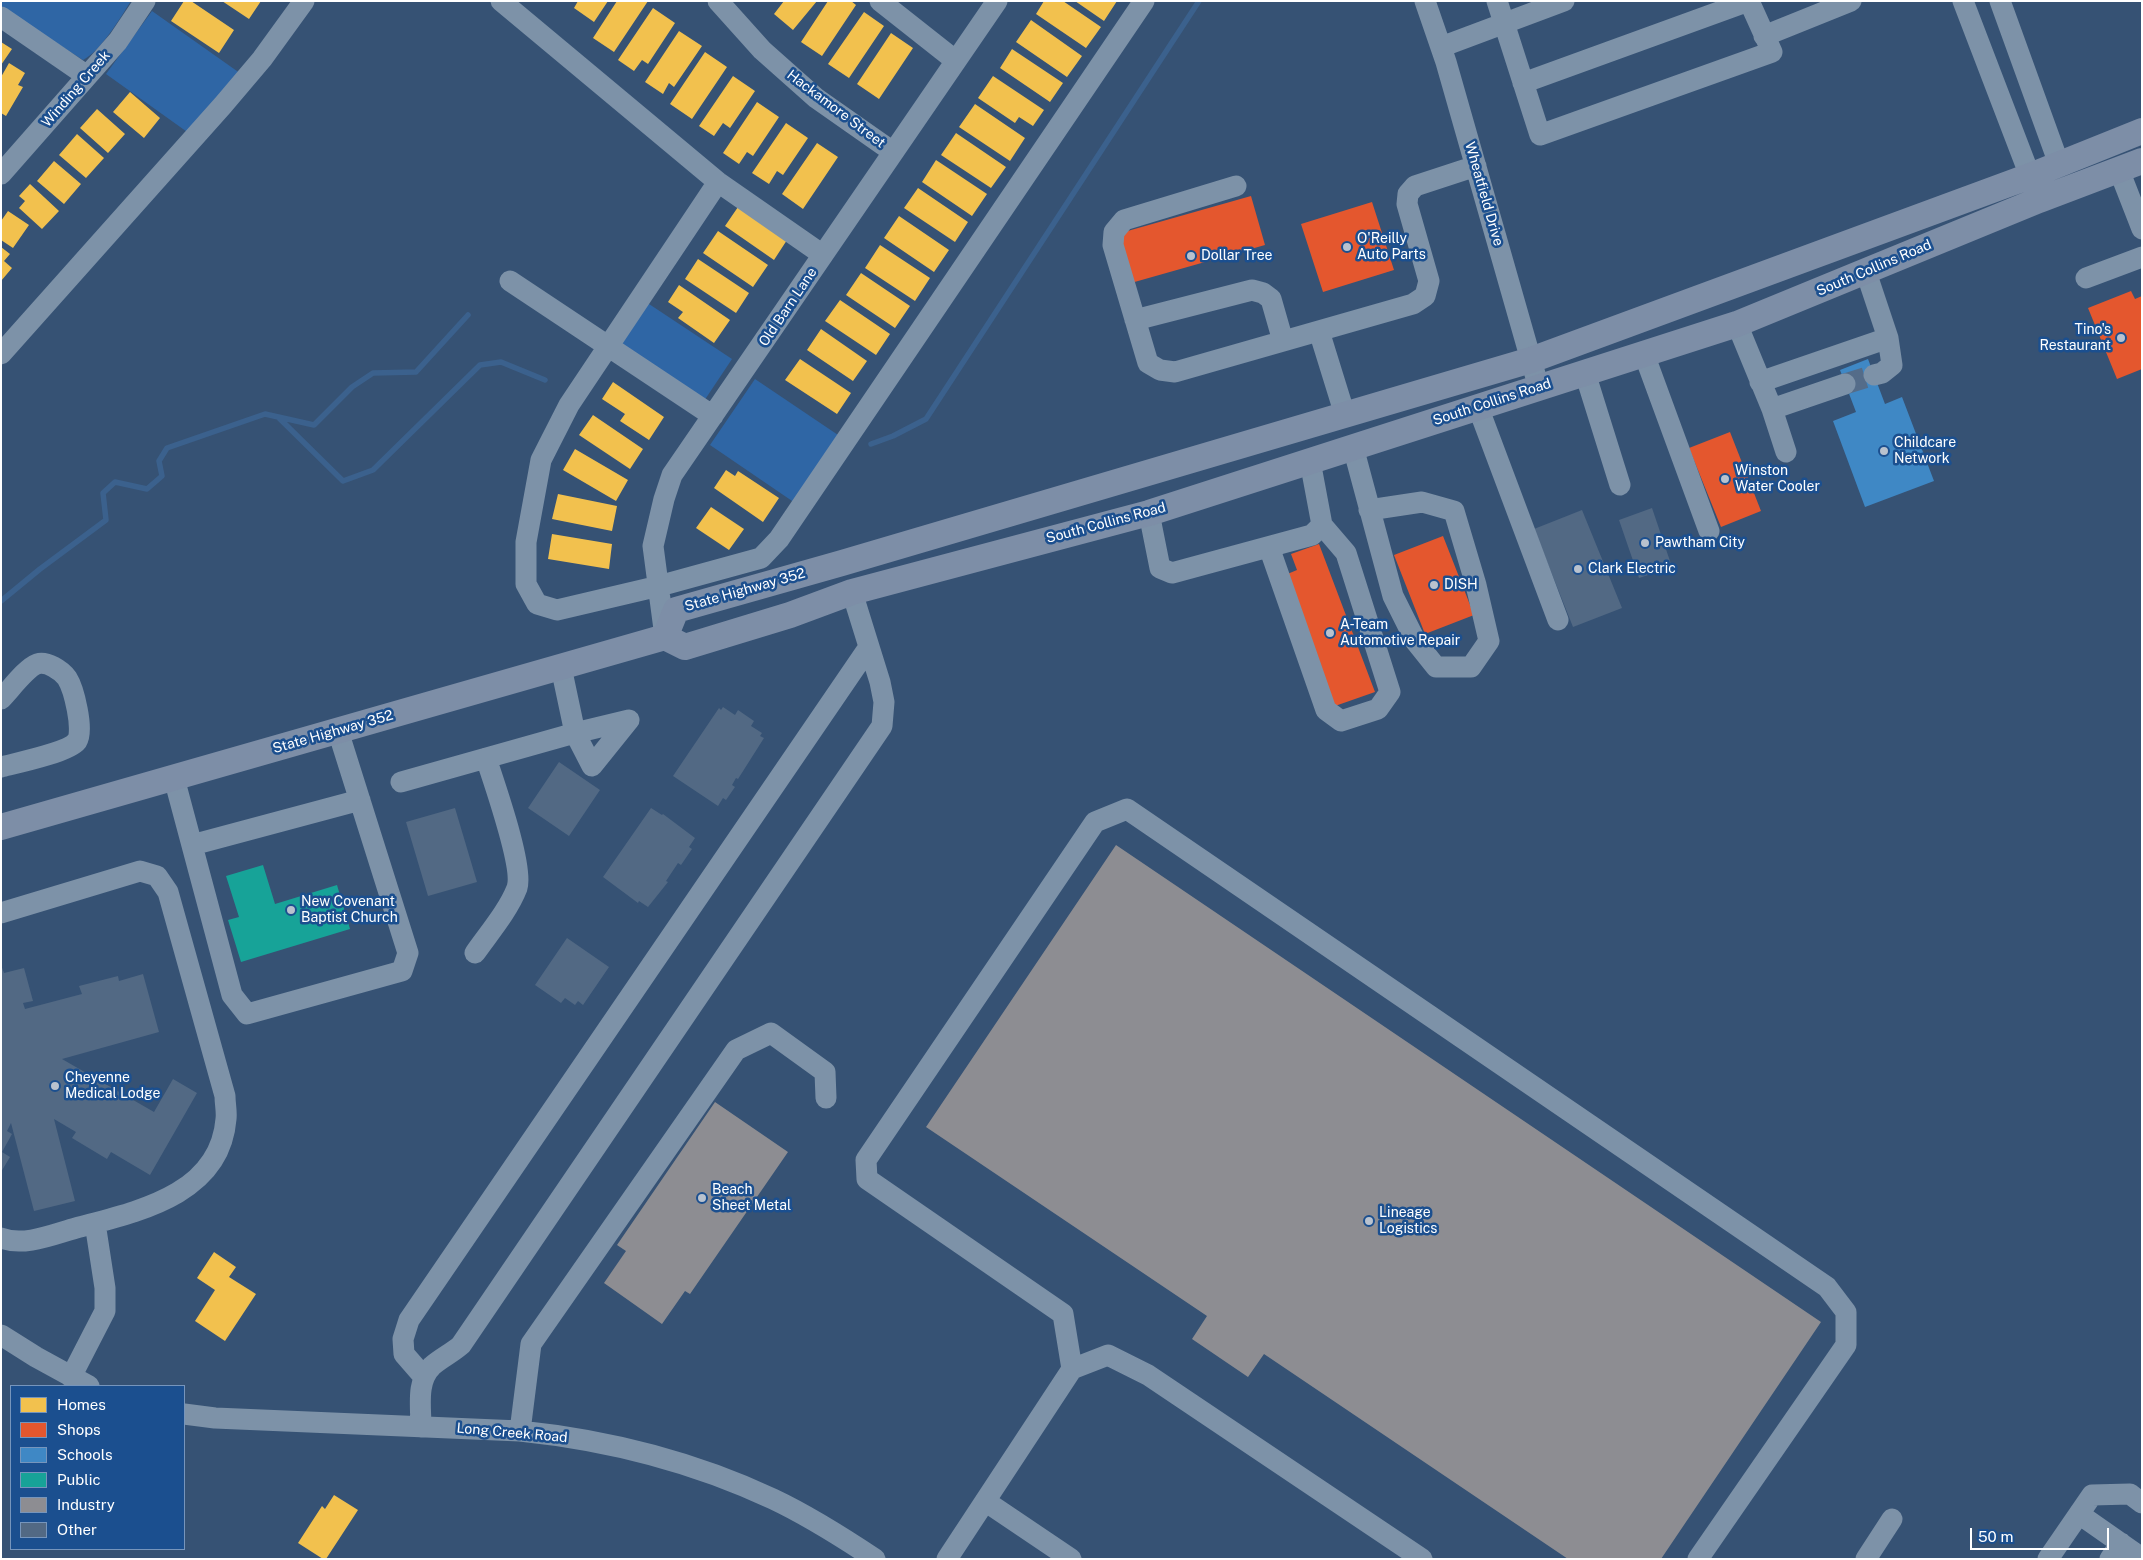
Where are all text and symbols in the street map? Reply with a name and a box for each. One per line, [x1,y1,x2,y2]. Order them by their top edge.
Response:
street label: Winding Creek [38,47,114,131]
street label: Hackamore Street [783,66,889,152]
street label: Wheatfield Drive [1461,140,1507,248]
place label: O'Reilly Auto Parts [1357,231,1426,264]
street label: South Collins Road [1814,236,1934,300]
marker: O'Reilly Auto Parts [1341,241,1353,253]
place label: Dollar Tree [1201,248,1273,264]
marker: Dollar Tree [1185,250,1197,262]
street label: Old Barn Lane [755,264,821,350]
place label: Tino's Restaurant [2039,322,2111,354]
marker: Tino's Restaurant [2115,332,2127,344]
street label: South Collins Road [1431,375,1553,429]
place label: Childcare Network [1894,435,1956,468]
marker: Childcare Network [1878,445,1890,457]
place label: Winston Water Cooler [1735,463,1820,496]
marker: Winston Water Cooler [1719,473,1731,485]
street label: South Collins Road [1044,499,1168,547]
place label: Pawtham City [1655,535,1745,551]
marker: Pawtham City [1639,537,1651,549]
place label: Clark Electric [1588,561,1676,577]
marker: Clark Electric [1572,563,1584,575]
street label: State Highway 352 [683,565,807,615]
place label: DISH [1444,577,1478,593]
marker: DISH [1428,579,1440,591]
place label: A-Team Automotive Repair [1340,617,1460,650]
marker: A-Team Automotive Repair [1324,627,1336,639]
street label: State Highway 352 [271,707,395,757]
place label: New Covenant Baptist Church [301,894,398,926]
marker: New Covenant Baptist Church [285,904,297,916]
place label: Cheyenne Medical Lodge [65,1070,161,1102]
marker: Cheyenne Medical Lodge [49,1080,61,1092]
place label: Beach Sheet Metal [712,1182,791,1214]
marker: Beach Sheet Metal [696,1192,708,1204]
place label: Lineage Logistics [1379,1205,1437,1238]
marker: Lineage Logistics [1363,1215,1375,1227]
legend [10,1385,185,1550]
text: Homes [57,1396,106,1413]
street label: Long Creek Road [456,1420,568,1446]
text: Shops [57,1421,101,1438]
text: Schools [57,1446,113,1463]
text: Public [57,1471,101,1488]
text: Industry [57,1496,115,1513]
scale bar [1973,1518,2112,1550]
text: Other [57,1521,97,1538]
text: 50 m [1978,1528,2013,1545]

